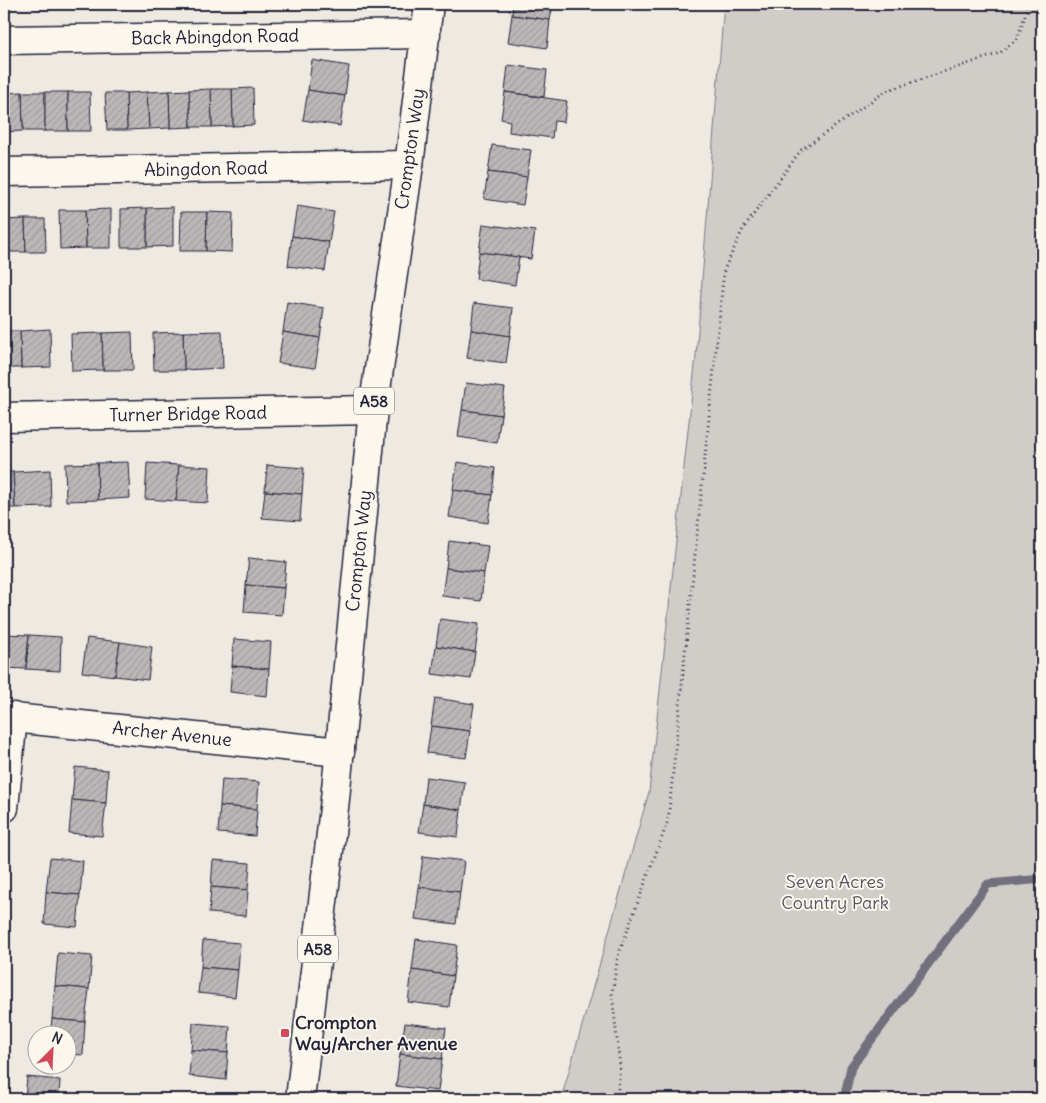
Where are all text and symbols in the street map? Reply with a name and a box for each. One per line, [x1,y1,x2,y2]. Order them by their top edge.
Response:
street label: Back Abingdon Road [131,24,300,49]
street label: Crompton Way [390,87,429,211]
street label: Abingdon Road [144,156,268,181]
road number: A58 [354,388,394,414]
street label: Turner Bridge Road [109,401,267,426]
street label: Crompton Way [341,489,376,613]
street label: Archer Avenue [111,716,233,751]
park label: Seven Acres Country Park [781,870,889,914]
road number: A58 [298,936,338,962]
place label: Crompton Way/Archer Avenue [295,1011,458,1055]
north arrow [28,1026,78,1076]
marker: Crompton Way/Archer Avenue [279,1027,291,1039]
text: N [49,1028,65,1048]

